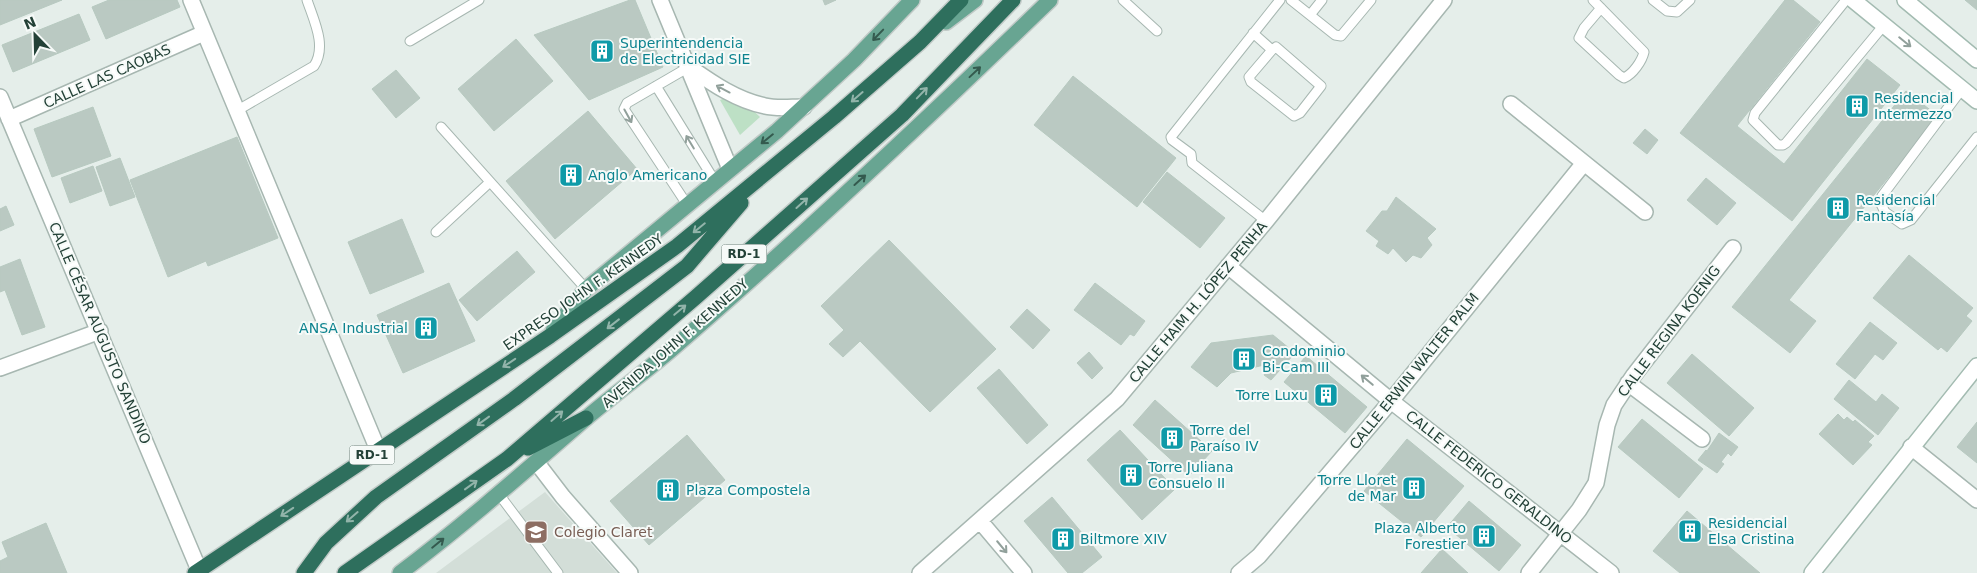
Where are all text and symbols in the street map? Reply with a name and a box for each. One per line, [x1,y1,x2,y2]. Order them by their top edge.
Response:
north arrow [10,10,60,60]
text: N [21,13,38,33]
one-way arrow [872,29,884,41]
place label: Superintendencia de Electricidad SIE [620,35,750,67]
one-way arrow [1898,36,1911,48]
building icon: Superintendencia de Electricidad SIE [589,38,615,64]
street label: CALLE LAS CAOBAS [41,41,173,111]
one-way arrow [969,66,982,78]
one-way arrow [716,84,731,94]
one-way arrow [916,87,929,99]
place label: Residencial Intermezzo [1874,90,1953,122]
one-way arrow [851,91,864,103]
building icon: Residencial Intermezzo [1844,93,1870,119]
one-way arrow [623,109,633,124]
one-way arrow [761,134,774,145]
one-way arrow [685,135,695,149]
building icon: Anglo Americano [558,162,584,188]
place label: Anglo Americano [588,167,707,183]
one-way arrow [854,174,867,186]
place label: Residencial Fantasía [1856,192,1935,224]
building icon: Residencial Fantasía [1825,195,1851,221]
one-way arrow [796,197,809,208]
street label: CALLE HAIM H. LÓPEZ PENHA [1125,217,1271,386]
street label: CALLE CÉSAR AUGUSTO SANDINO [46,220,154,446]
one-way arrow [693,223,706,234]
street label: EXPRESO JOHN F. KENNEDY [500,230,666,353]
road number: RD-1 [722,244,766,264]
street label: CALLE REGINA KOENIG [1614,262,1724,400]
street label: AVENIDA JOHN F. KENNEDY [599,275,752,411]
street label: CALLE ERWIN WALTER PALM [1346,290,1482,452]
one-way arrow [674,304,687,315]
building icon: ANSA Industrial [413,315,439,341]
one-way arrow [606,319,620,329]
place label: ANSA Industrial [299,320,408,336]
place label: Condominio Bi-Cam III [1262,343,1346,375]
building icon: Condominio Bi-Cam III [1231,346,1257,372]
one-way arrow [502,358,516,368]
one-way arrow [1361,375,1374,386]
building icon: Torre Luxu [1313,382,1339,408]
place label: Torre Luxu [1235,387,1308,403]
street label: CALLE FEDERICO GERALDINO [1403,407,1575,547]
one-way arrow [550,410,563,421]
one-way arrow [476,416,490,426]
place label: Torre del Paraíso IV [1189,422,1259,454]
building icon: Torre del Paraíso IV [1159,425,1185,451]
road number: RD-1 [350,446,394,464]
place label: Torre Juliana Consuelo II [1147,459,1234,491]
building icon: Torre Juliana Consuelo II [1118,462,1144,488]
place label: Torre Lloret de Mar [1316,472,1396,504]
building icon: Torre Lloret de Mar [1401,475,1427,501]
building icon: Plaza Compostela [655,477,681,503]
one-way arrow [464,480,478,490]
place label: Plaza Compostela [686,482,811,498]
one-way arrow [280,507,294,517]
one-way arrow [346,512,359,523]
place label: Residencial Elsa Cristina [1708,515,1795,547]
building icon: Residencial Elsa Cristina [1677,518,1703,544]
school or university icon: Colegio Claret [523,519,549,545]
place label: Plaza Alberto Forestier [1374,520,1466,552]
building icon: Plaza Alberto Forestier [1471,523,1497,549]
place label: Colegio Claret [554,524,653,540]
building icon: Biltmore XIV [1050,526,1076,552]
place label: Biltmore XIV [1080,531,1167,547]
one-way arrow [432,538,445,549]
one-way arrow [996,540,1007,553]

